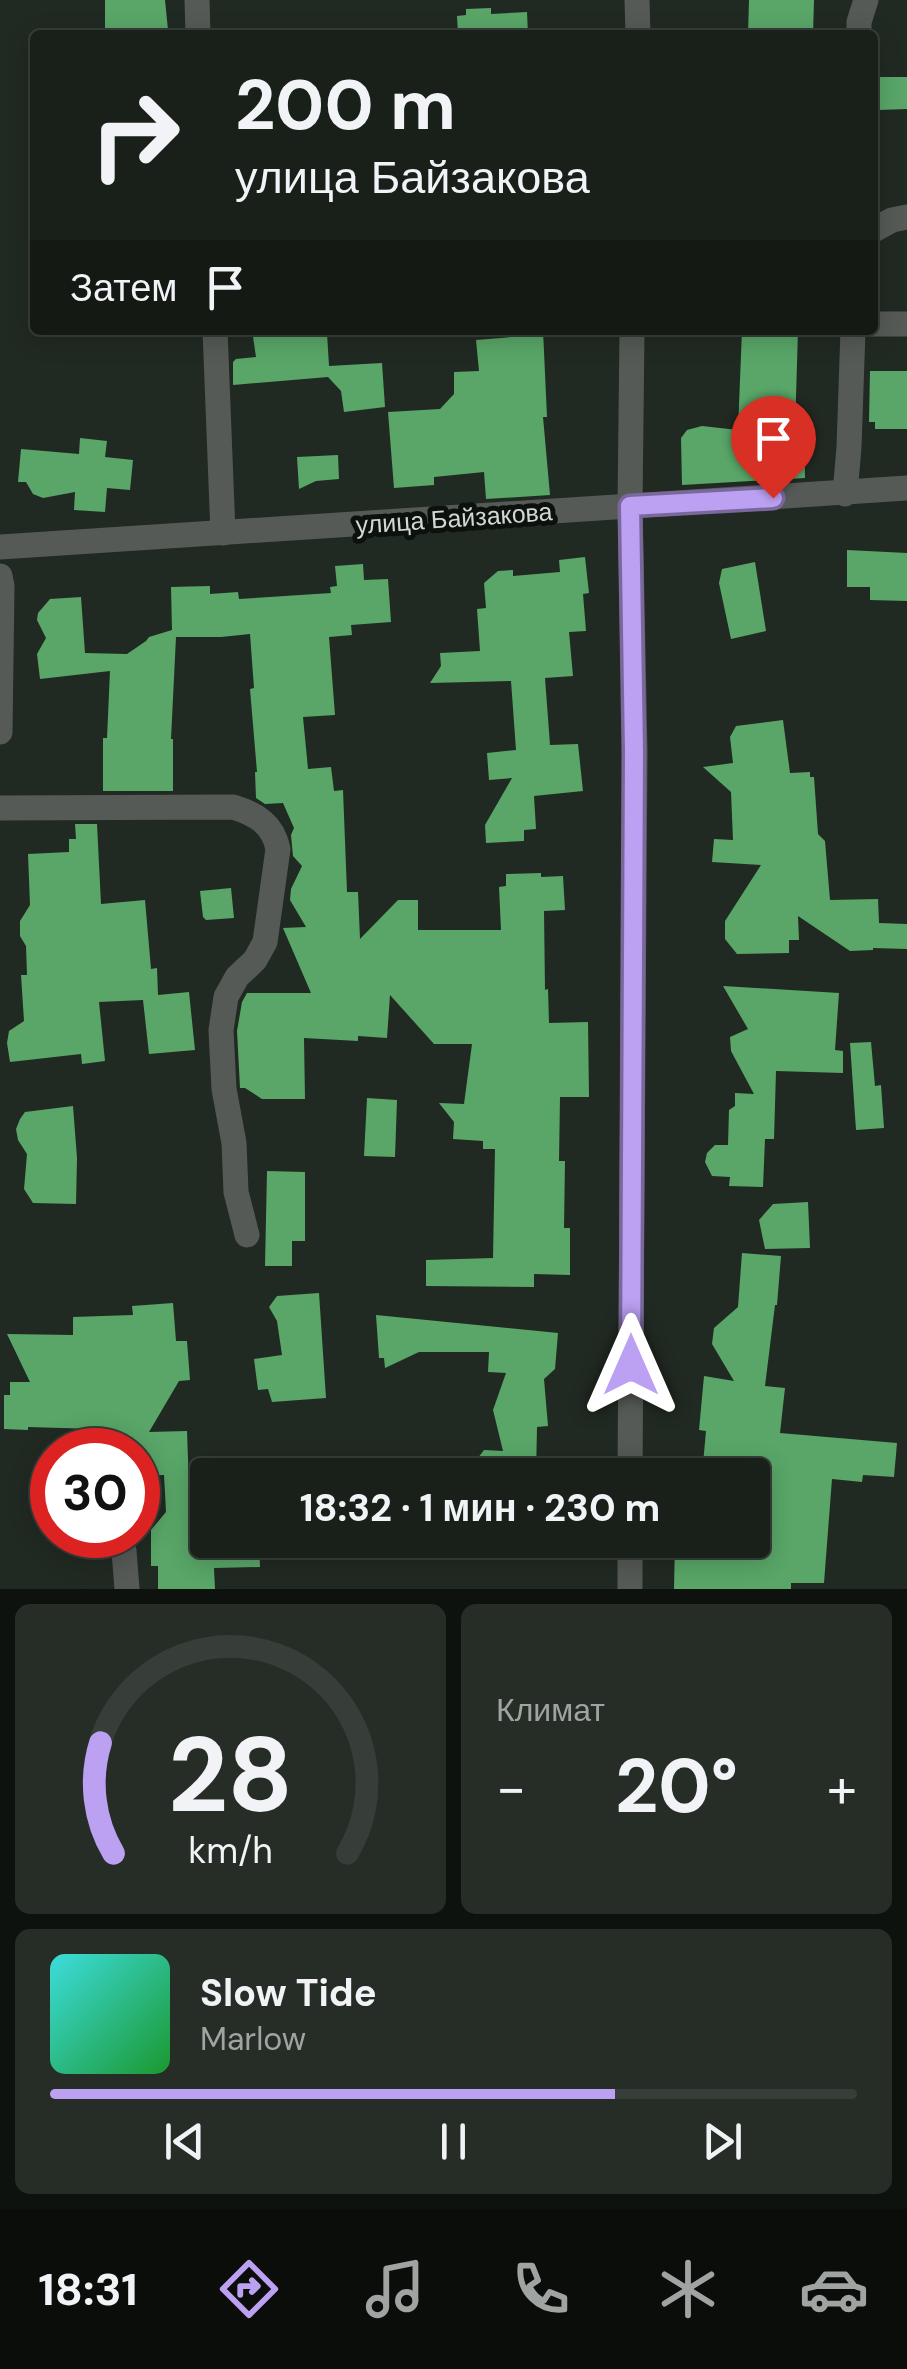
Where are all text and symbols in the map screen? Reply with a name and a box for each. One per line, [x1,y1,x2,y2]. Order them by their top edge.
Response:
text: 200 m [235,60,456,151]
icon: right [70,70,200,200]
text: улица Байзакова [235,148,590,207]
icon: arrive [198,260,253,315]
text: Затем [70,263,178,313]
pin [731,396,816,499]
icon: arrive [746,411,801,466]
street label: улица Байзакова [355,495,554,542]
position arrow [579,1313,683,1417]
speed limit sign: 30 [30,1428,160,1558]
text: 18:32 · 1 мин · 230 m [300,1483,660,1533]
text: Климат [496,1689,605,1731]
text: 28 [168,1708,293,1843]
text: 20° [615,1738,738,1835]
text: − [496,1752,526,1824]
text: + [827,1752,857,1824]
text: km/h [188,1828,273,1874]
text: Slow Tide [200,1968,377,2018]
text: Marlow [200,2018,306,2060]
icon: previous [157,2114,212,2169]
icon: pause [426,2114,481,2169]
icon: next [695,2114,750,2169]
icon: directions [214,2254,284,2324]
icon: music [360,2254,430,2324]
icon: phone [506,2254,576,2324]
icon: climate [653,2254,723,2324]
icon: car [799,2254,869,2324]
text: 18:31 [38,2260,138,2319]

